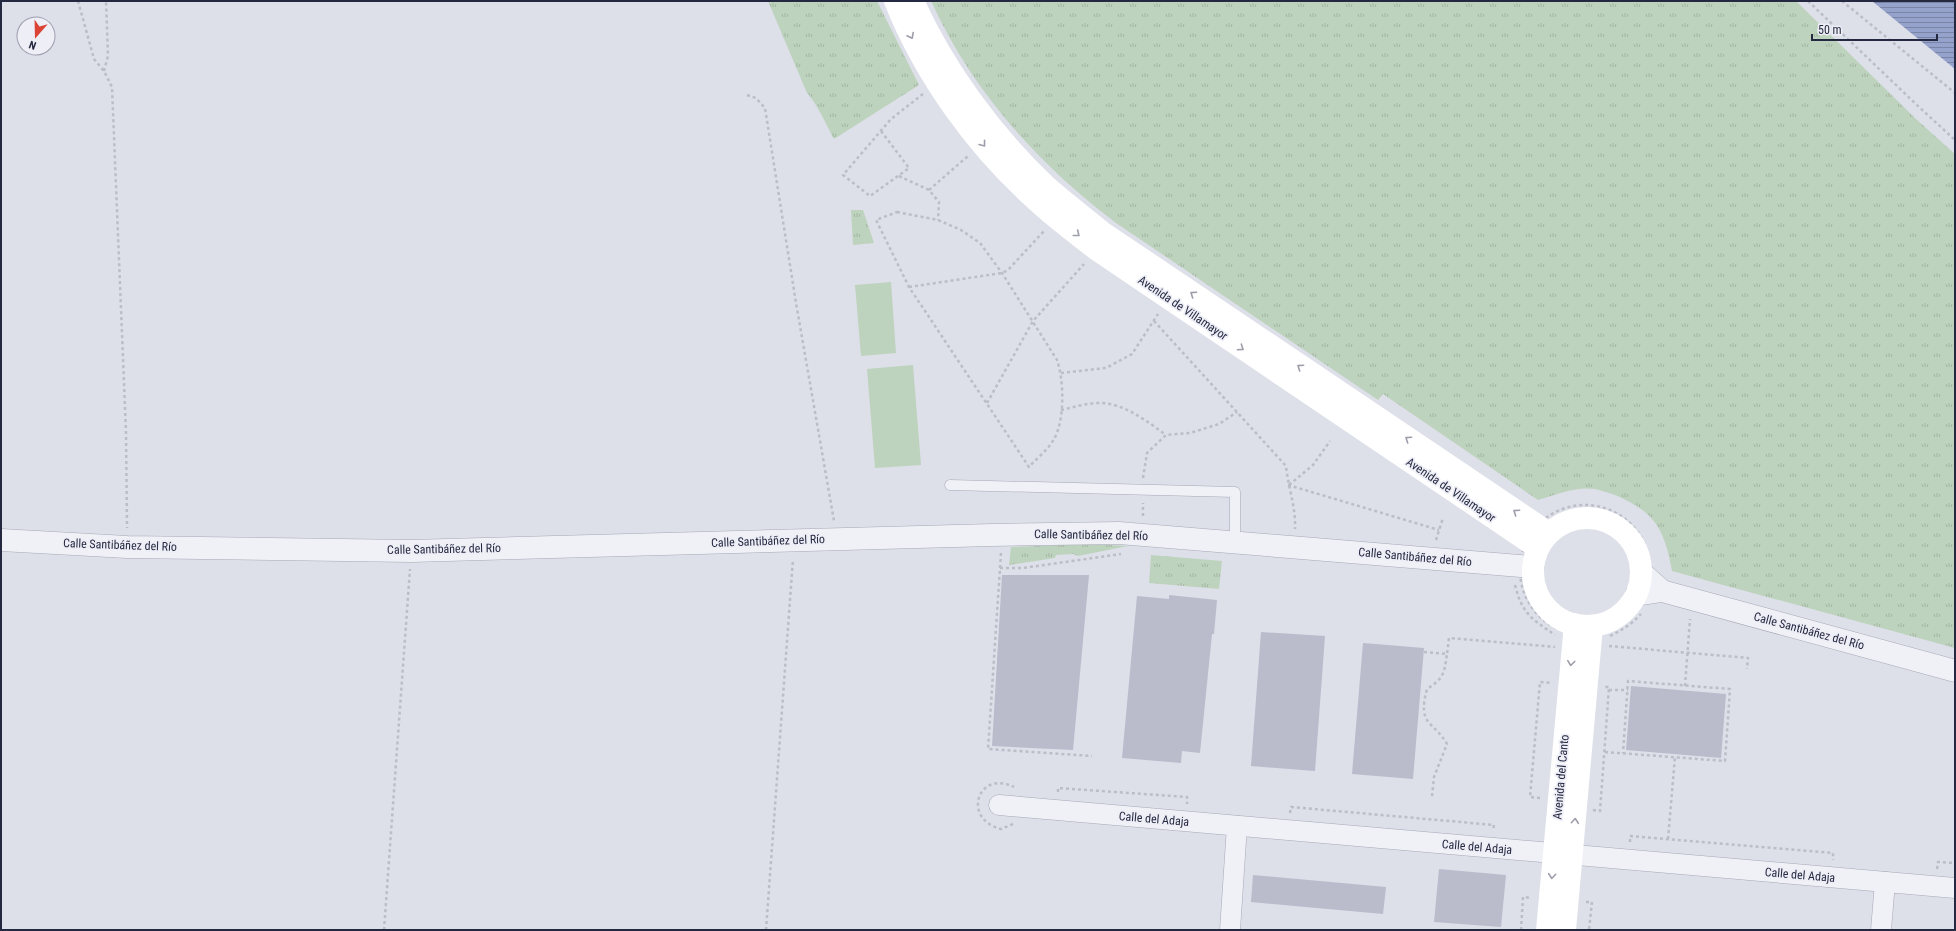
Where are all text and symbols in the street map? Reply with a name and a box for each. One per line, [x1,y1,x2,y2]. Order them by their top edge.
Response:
north arrow [16,16,56,56]
scale bar [1812,16,1937,42]
text: 50 m [1818,23,1842,37]
one-way arrow [906,32,914,40]
text: N [27,38,38,52]
one-way arrow [978,140,985,147]
one-way arrow [1072,229,1079,236]
street label: Avenida de Villamayor [1136,273,1231,343]
one-way arrow [1190,291,1197,299]
one-way arrow [1237,343,1244,351]
one-way arrow [1298,365,1305,372]
one-way arrow [1406,437,1413,444]
street label: Avenida de Villamayor [1404,455,1499,525]
one-way arrow [1513,509,1520,517]
street label: Calle Santibáñez del Río [1034,527,1148,543]
street label: Calle Santibáñez del Río [711,532,825,550]
street label: Calle Santibáñez del Río [63,536,177,554]
street label: Calle Santibáñez del Río [387,541,501,557]
street label: Calle Santibáñez del Río [1358,545,1472,569]
street label: Calle Santibáñez del Río [1752,609,1866,653]
one-way arrow [1567,660,1576,666]
street label: Avenida del Canto [1550,734,1572,820]
street label: Calle del Adaja [1118,809,1190,829]
one-way arrow [1570,818,1579,824]
street label: Calle del Adaja [1441,837,1513,857]
street label: Calle del Adaja [1764,865,1836,885]
one-way arrow [1548,873,1557,879]

